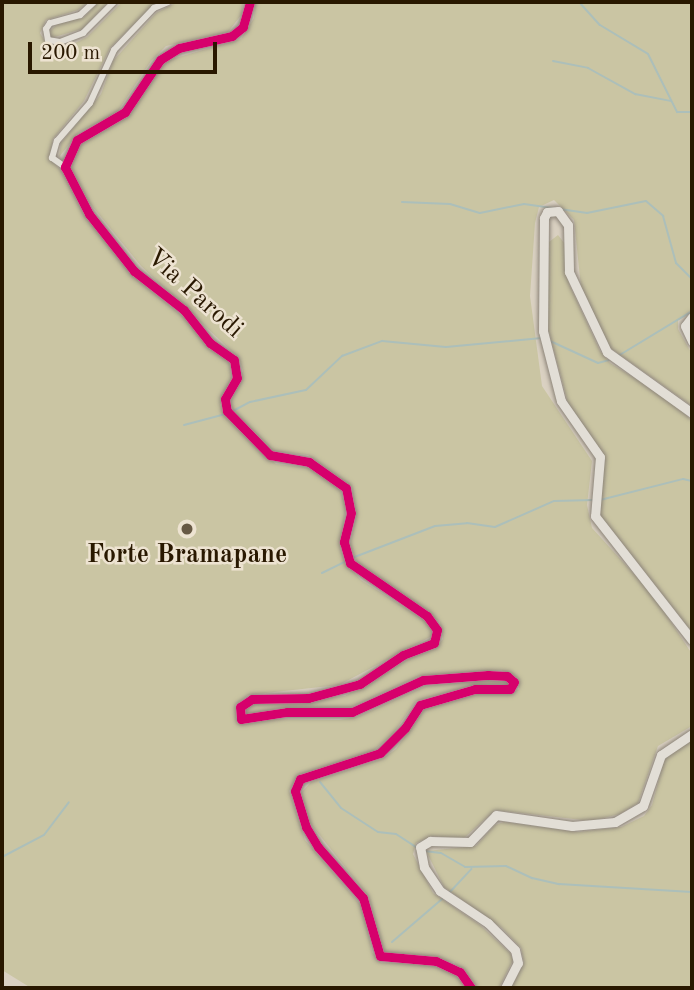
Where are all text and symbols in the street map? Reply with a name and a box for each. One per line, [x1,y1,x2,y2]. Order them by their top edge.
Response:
scale bar [32,28,220,72]
text: 200 m [41,43,100,64]
street label: Via Parodi [139,242,249,346]
marker: Forte Bramapane [179,521,195,537]
place label: Forte Bramapane [87,540,287,572]

